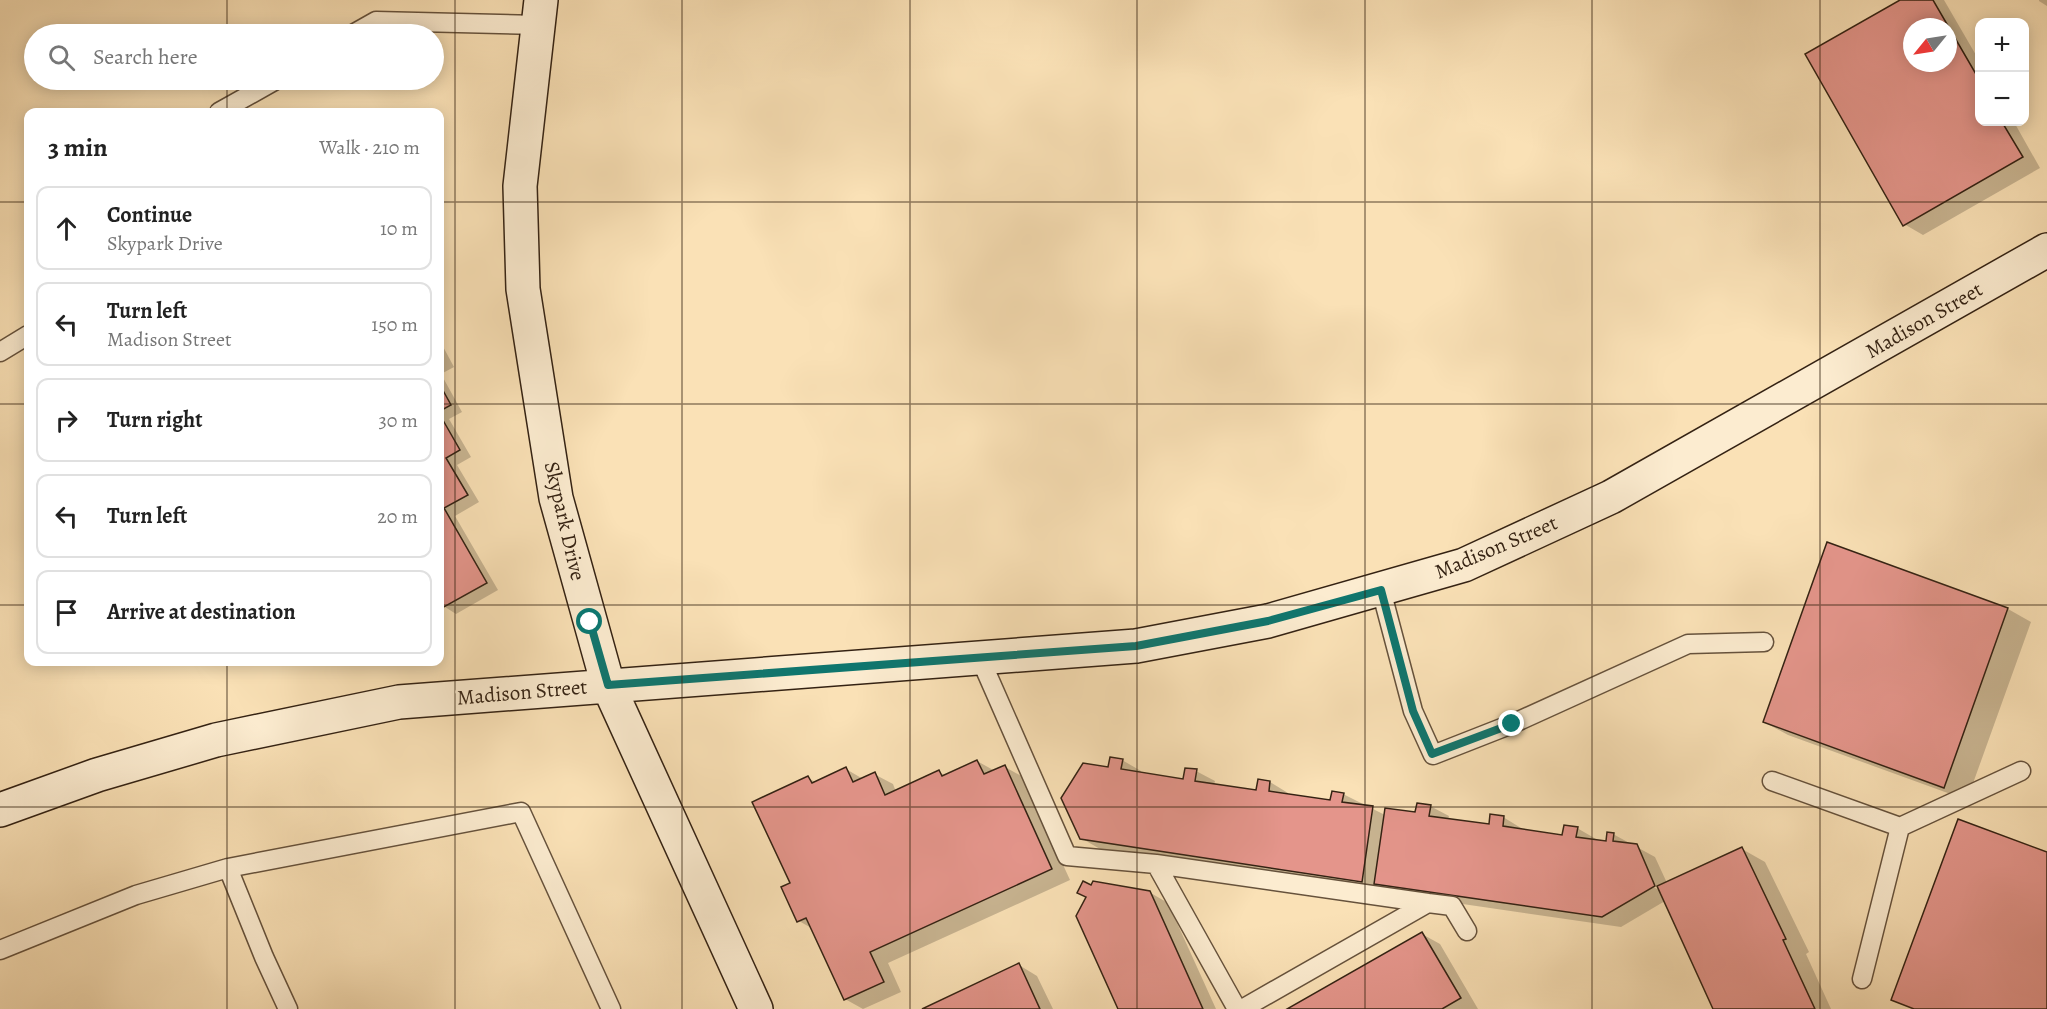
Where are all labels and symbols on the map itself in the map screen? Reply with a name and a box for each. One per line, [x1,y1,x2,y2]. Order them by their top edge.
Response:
north arrow [1903,18,1957,72]
street label: Madison Street [1860,275,1988,365]
street label: Skypark Drive [538,459,592,583]
street label: Madison Street [1430,509,1562,585]
route start [576,608,602,634]
street label: Madison Street [456,672,588,712]
route end [1498,710,1524,736]

